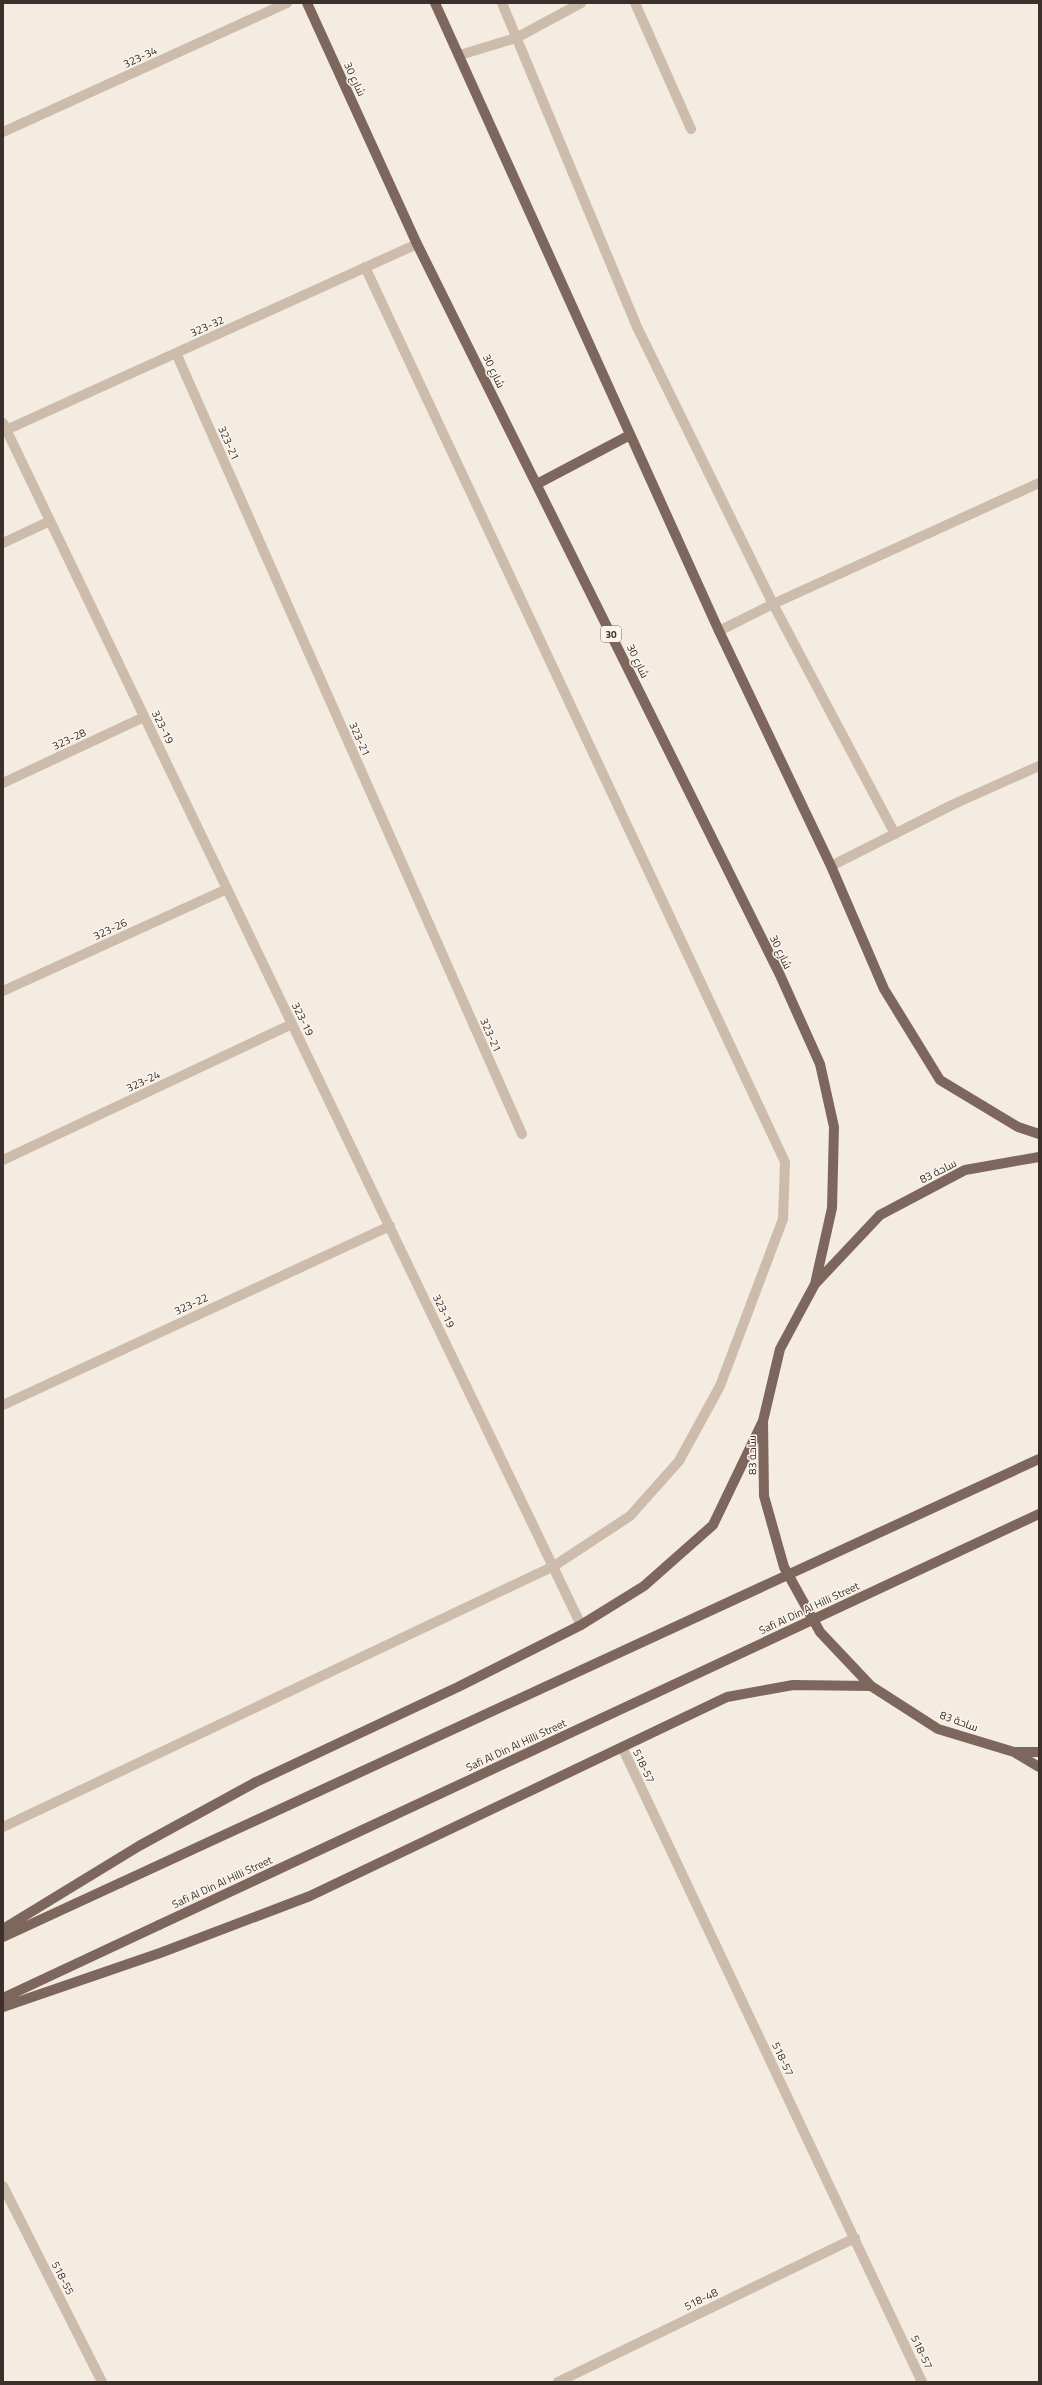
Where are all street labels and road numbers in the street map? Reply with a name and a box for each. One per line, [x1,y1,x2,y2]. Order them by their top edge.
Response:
street label: 323-34 [120,42,160,72]
street label: شارع 30 [340,59,370,99]
street label: 323-32 [187,311,227,341]
street label: شارع 30 [479,351,509,391]
street label: 323-21 [214,423,244,463]
road number: 30 [601,626,621,642]
street label: شارع 30 [623,641,653,681]
street label: 323-19 [148,707,178,747]
street label: 323-21 [345,719,375,759]
street label: 323-28 [49,724,89,754]
street label: 323-26 [90,914,130,944]
street label: شارع 30 [766,932,796,972]
street label: 323-19 [288,999,318,1039]
street label: 323-21 [476,1015,506,1055]
street label: 323-24 [123,1066,163,1096]
street label: ساحة 83 [917,1155,959,1187]
street label: 323-22 [171,1289,211,1319]
street label: 323-19 [429,1291,459,1331]
street label: ساحة 83 [744,1435,760,1475]
street label: Safi Al Din Al Hilli Street [756,1578,862,1638]
street label: ساحة 83 [938,1707,980,1735]
street label: Safi Al Din Al Hilli Street [463,1715,569,1775]
street label: 518-57 [629,1746,659,1786]
street label: Safi Al Din Al Hilli Street [169,1852,275,1912]
street label: 518-57 [768,2039,798,2079]
street label: 518-55 [48,2258,78,2298]
street label: 518-48 [681,2284,721,2314]
street label: 518-57 [907,2332,937,2372]

